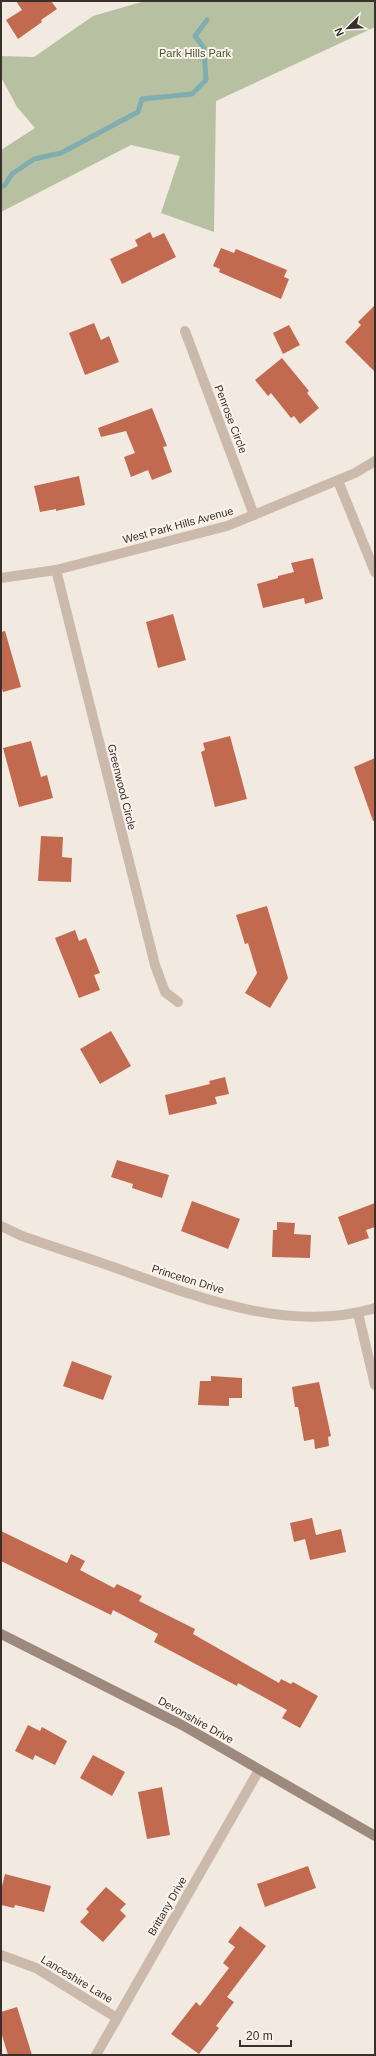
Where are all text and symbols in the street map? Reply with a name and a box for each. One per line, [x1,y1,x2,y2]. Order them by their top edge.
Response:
north arrow [328,8,368,48]
text: N [332,26,346,38]
park label: Park Hills Park [159,47,232,59]
street label: Penrose Circle [212,383,250,455]
street label: West Park Hills Avenue [121,504,235,546]
street label: Greenwood Circle [106,743,138,831]
street label: Princeton Drive [150,1262,226,1296]
street label: Devonshire Drive [156,1694,236,1746]
street label: Brittany Drive [145,1874,189,1938]
street label: Lanceshire Lane [39,1953,115,2005]
scale bar [240,2022,291,2048]
text: 20 m [246,2029,273,2043]

